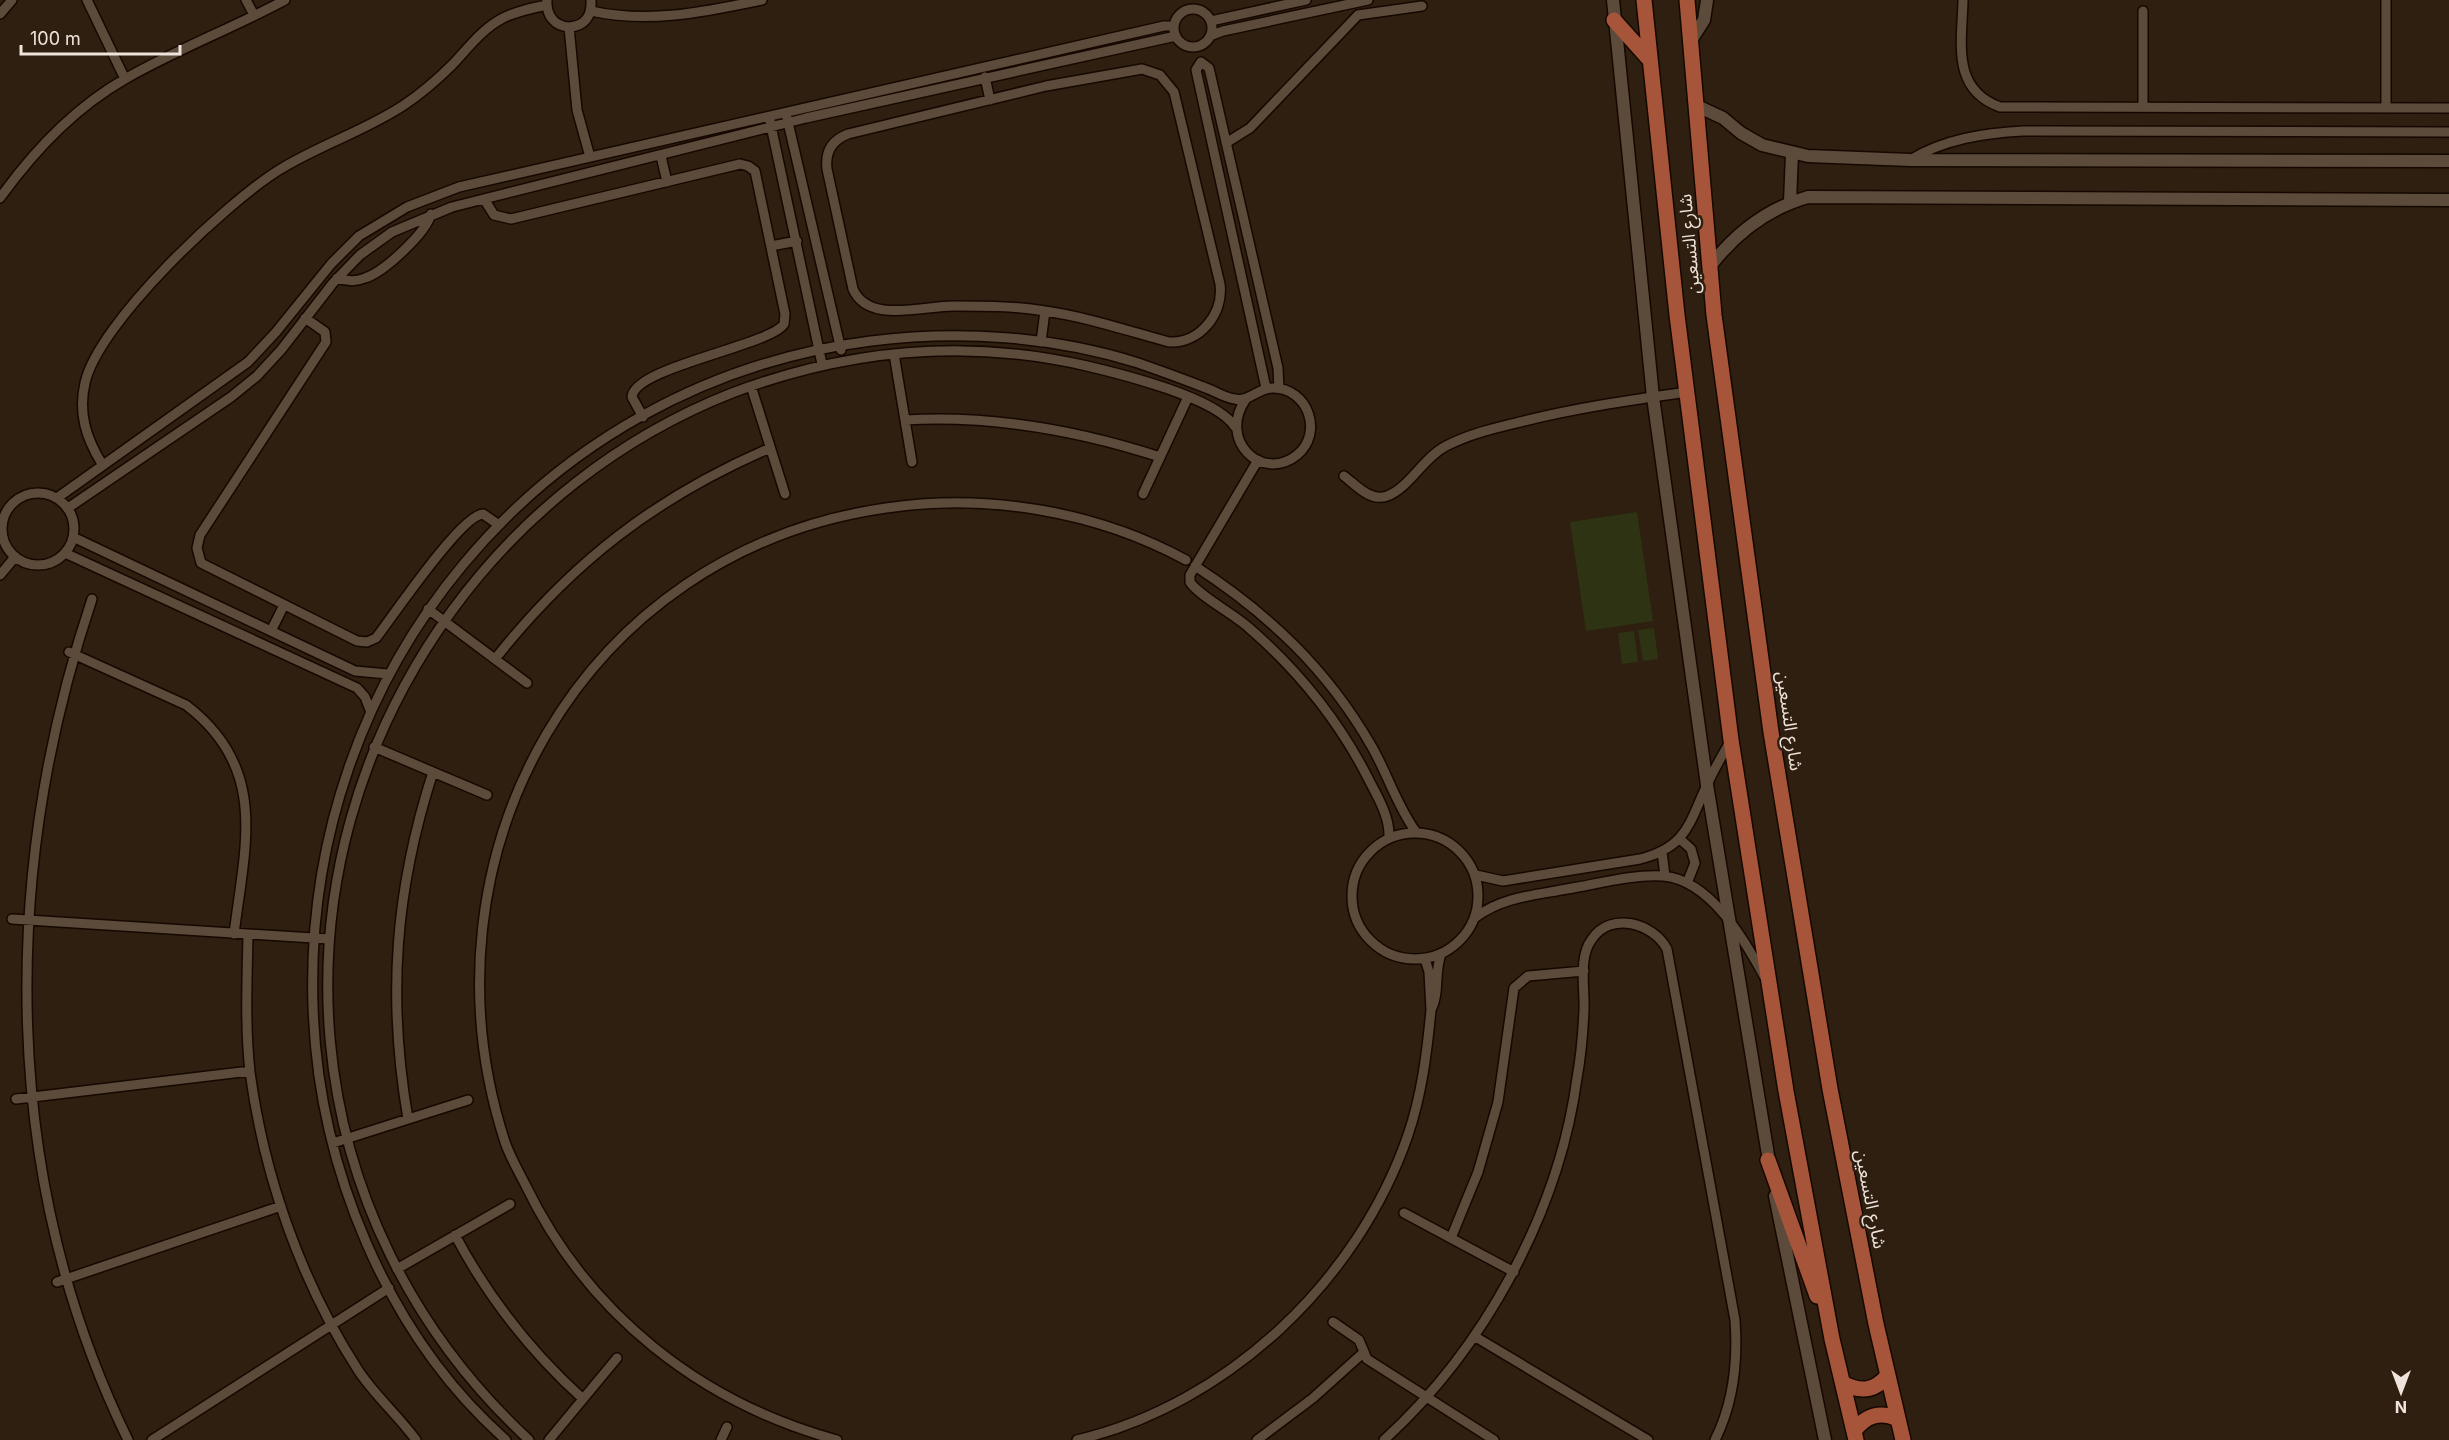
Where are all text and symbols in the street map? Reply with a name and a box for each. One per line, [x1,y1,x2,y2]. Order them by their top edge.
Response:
scale bar [21,18,180,56]
text: 100 m [30,28,81,49]
street label: شارع التسعين [1674,193,1708,295]
street label: شارع التسعين [1769,670,1807,773]
street label: شارع التسعين [1847,1148,1891,1251]
north arrow [2371,1362,2431,1422]
text: N [2395,1397,2407,1417]

